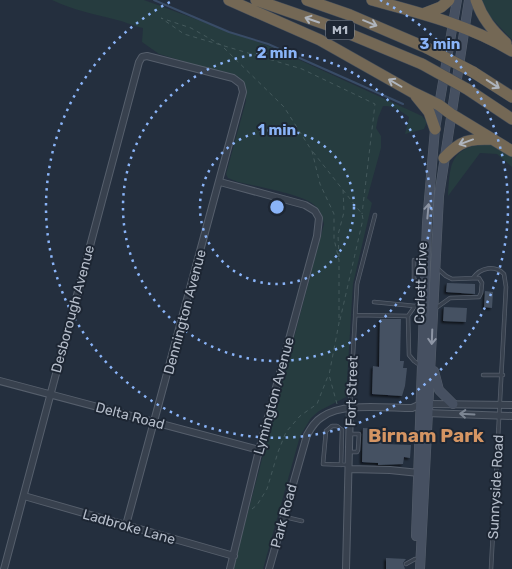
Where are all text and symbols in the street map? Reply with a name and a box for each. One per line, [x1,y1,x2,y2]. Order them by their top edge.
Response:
one-way arrow [305,15,320,24]
one-way arrow [361,19,377,28]
road number: M1 [326,20,354,40]
text: 3 min [420,35,460,53]
text: 2 min [257,44,297,62]
one-way arrow [389,77,403,87]
one-way arrow [485,79,499,89]
text: 1 min [258,121,296,139]
one-way arrow [459,138,474,147]
centre of rings [268,198,286,216]
one-way arrow [423,203,433,219]
street label: Corlett Drive [411,242,431,324]
street label: Desborough Avenue [48,243,98,375]
street label: Dennington Avenue [160,247,210,376]
one-way arrow [428,329,437,345]
street label: Lymington Avenue [250,335,298,457]
street label: Fort Street [342,355,362,427]
street label: Delta Road [94,399,166,433]
one-way arrow [459,410,475,419]
district label: Birnam Park [368,424,484,447]
street label: Sunnyside Road [485,434,507,540]
street label: Park Road [267,482,301,550]
street label: Ladbroke Lane [81,506,177,548]

